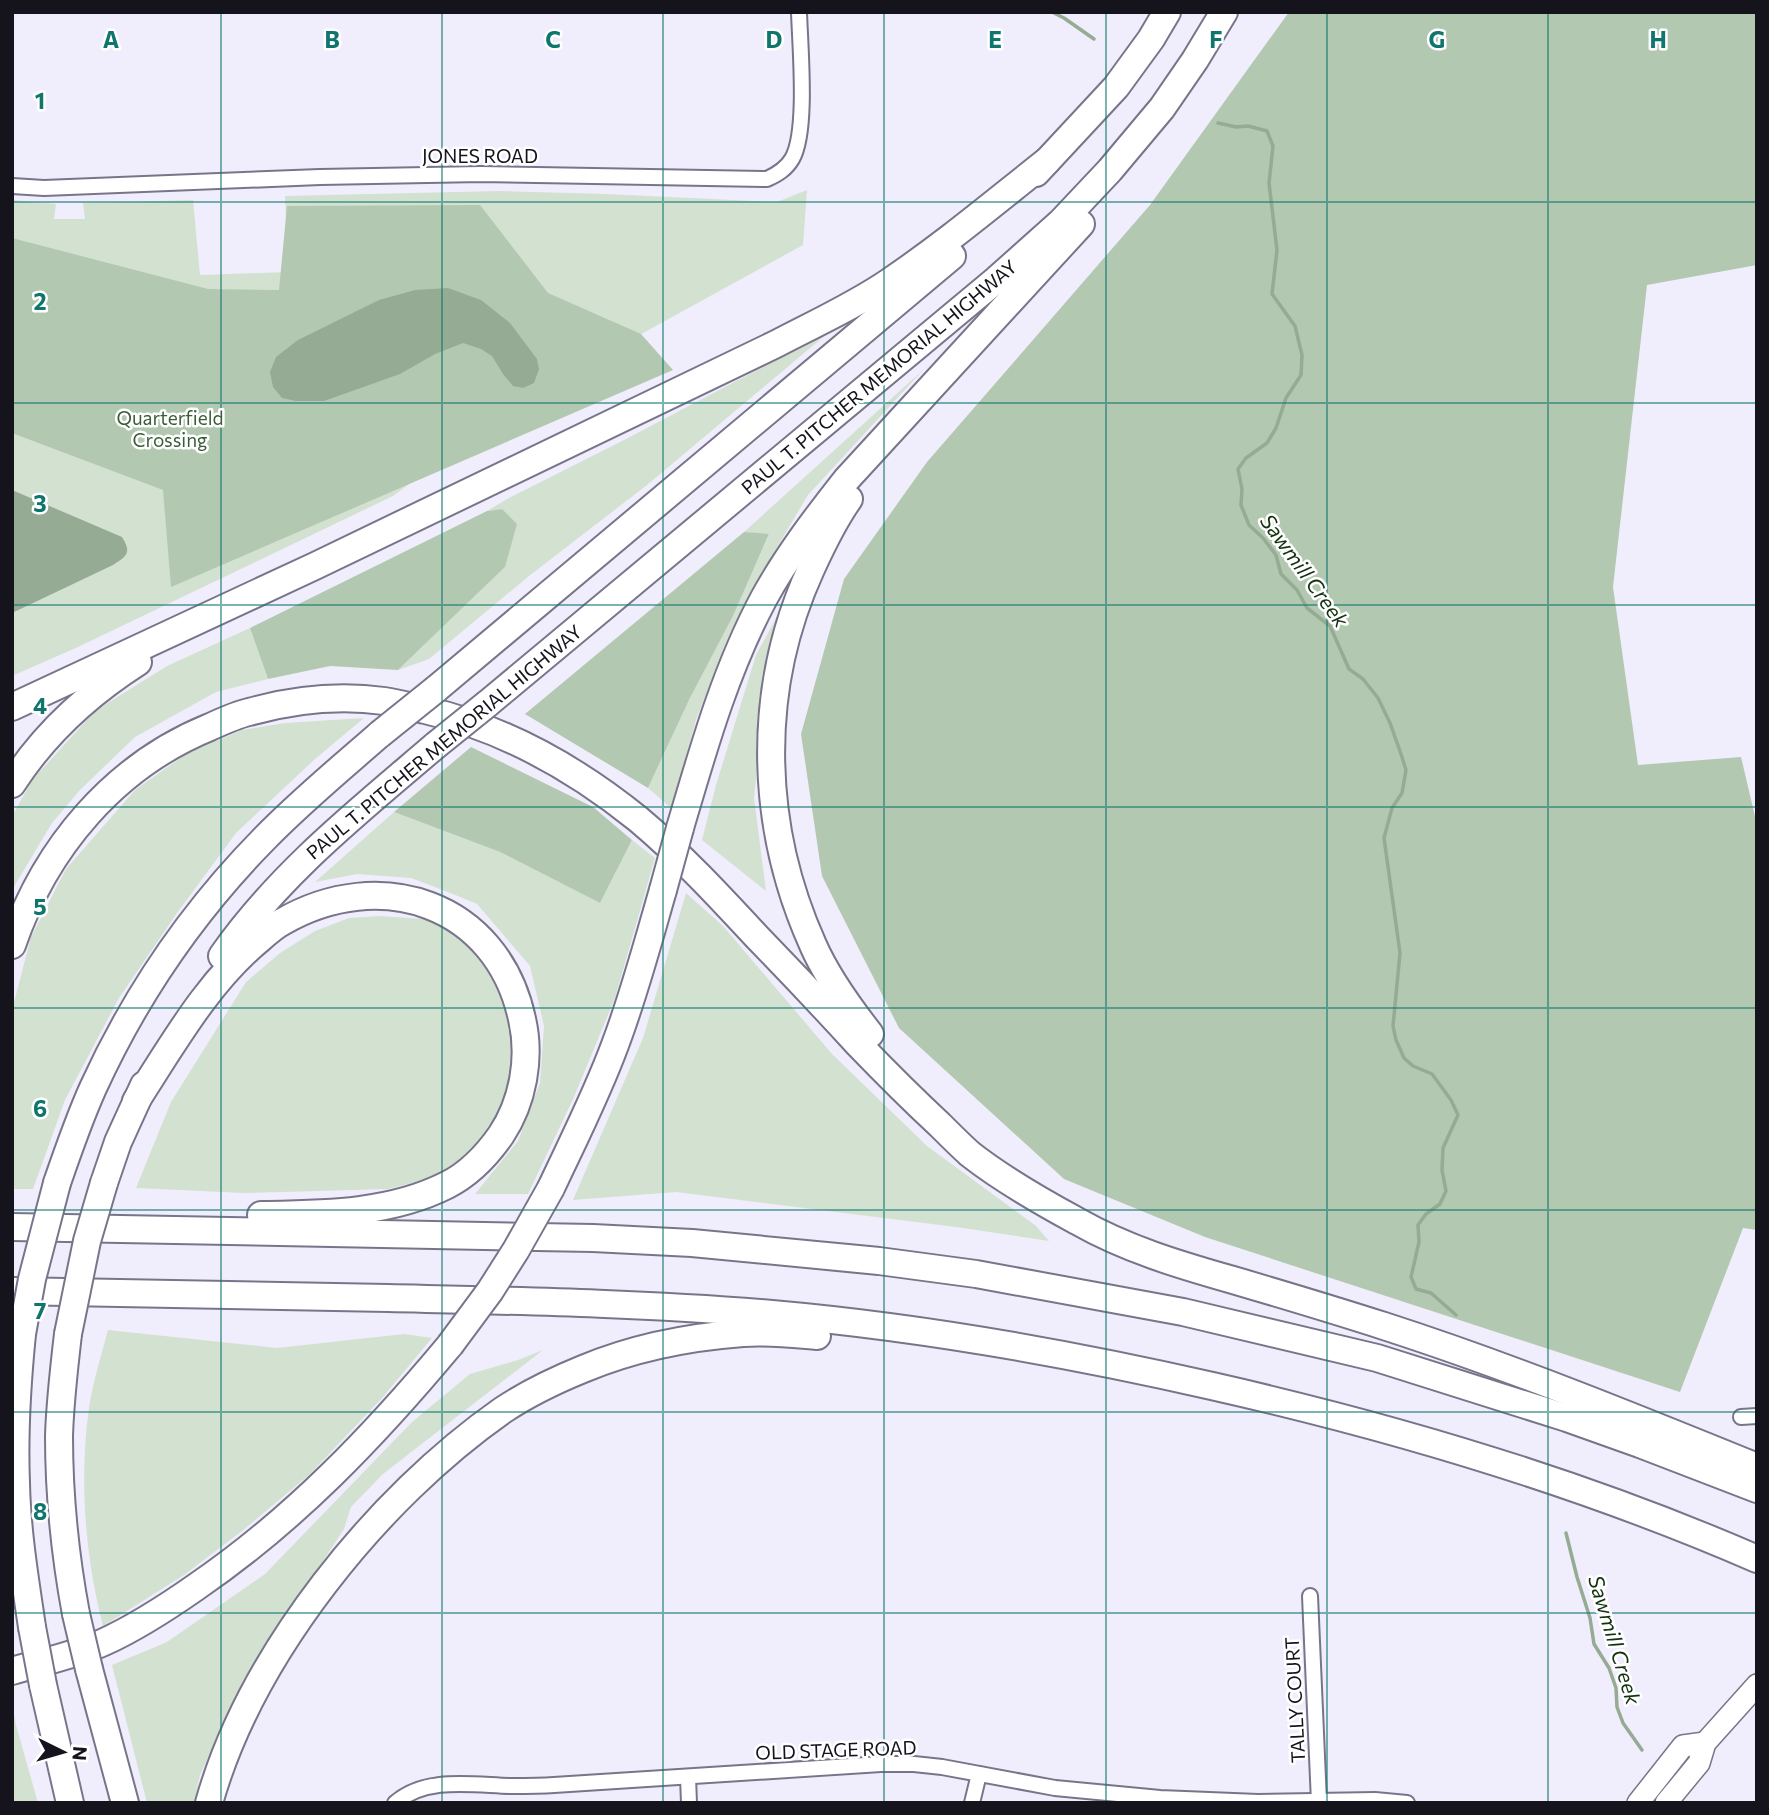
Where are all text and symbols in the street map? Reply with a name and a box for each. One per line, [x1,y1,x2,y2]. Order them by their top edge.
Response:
text: A [103,25,120,53]
text: B [324,25,340,53]
text: C [545,25,561,53]
text: D [766,25,783,53]
text: E [988,25,1002,53]
text: F [1209,25,1223,53]
text: G [1429,25,1445,53]
text: H [1649,25,1667,53]
text: 1 [35,86,45,114]
street label: JONES ROAD [422,144,538,167]
street label: PAUL T. PITCHER MEMORIAL HIGHWAY [736,255,1021,499]
text: 2 [33,287,47,315]
park label: Quarterfield Crossing [116,406,224,451]
text: 3 [33,489,47,517]
water label: Sawmill Creek [1256,509,1355,632]
street label: PAUL T. PITCHER MEMORIAL HIGHWAY [301,620,586,864]
text: 4 [33,691,47,719]
text: 5 [33,892,47,920]
text: 6 [33,1094,47,1122]
text: 7 [34,1296,46,1324]
text: 8 [33,1497,47,1525]
water label: Sawmill Creek [1584,1572,1647,1708]
street label: TALLY COURT [1280,1636,1309,1764]
north arrow [28,1717,98,1787]
street label: OLD STAGE ROAD [755,1735,917,1764]
text: N [68,1745,93,1762]

